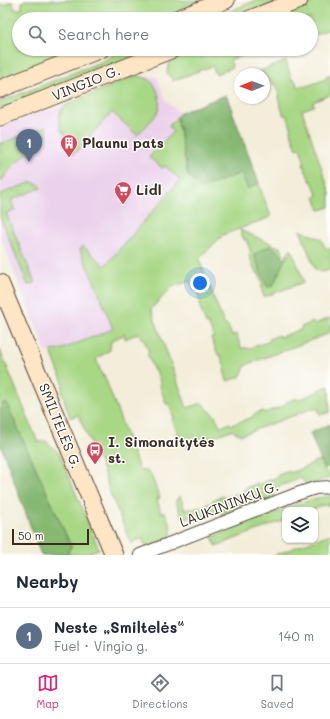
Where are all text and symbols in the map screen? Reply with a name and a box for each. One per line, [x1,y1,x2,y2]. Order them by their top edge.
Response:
search box [12,12,318,56]
icon: search [26,23,48,45]
text: Search here [58,24,149,44]
street label: VINGIO G. [49,60,123,105]
north arrow [234,68,270,104]
pin: 1 [16,129,42,162]
building icon: Plaunu pats [59,133,79,158]
place label: Plaunu pats [82,133,164,152]
supermarket icon: Lidl [113,180,133,205]
place label: Lidl [136,180,162,199]
your location [190,273,210,293]
street label: SMILTELĖS G. [35,380,86,471]
place label: I. Simonaitytės st. [108,432,215,467]
bus stop icon: I. Simonaitytės st. [85,440,105,465]
street label: LAUKININKŲ G. [177,476,281,531]
map controls [282,507,318,543]
button: layers [282,507,318,543]
scale bar [12,527,89,546]
text: 50 m [18,528,44,543]
text: Nearby [16,570,78,592]
text: Neste „Smiltelės“ [54,617,185,637]
text: 1 [26,627,32,644]
text: 140 m [278,627,314,644]
text: Fuel · Vingio g. [54,637,148,654]
tab: Map [37,672,59,711]
tab: Directions [132,672,188,711]
tab: Saved [261,672,293,711]

